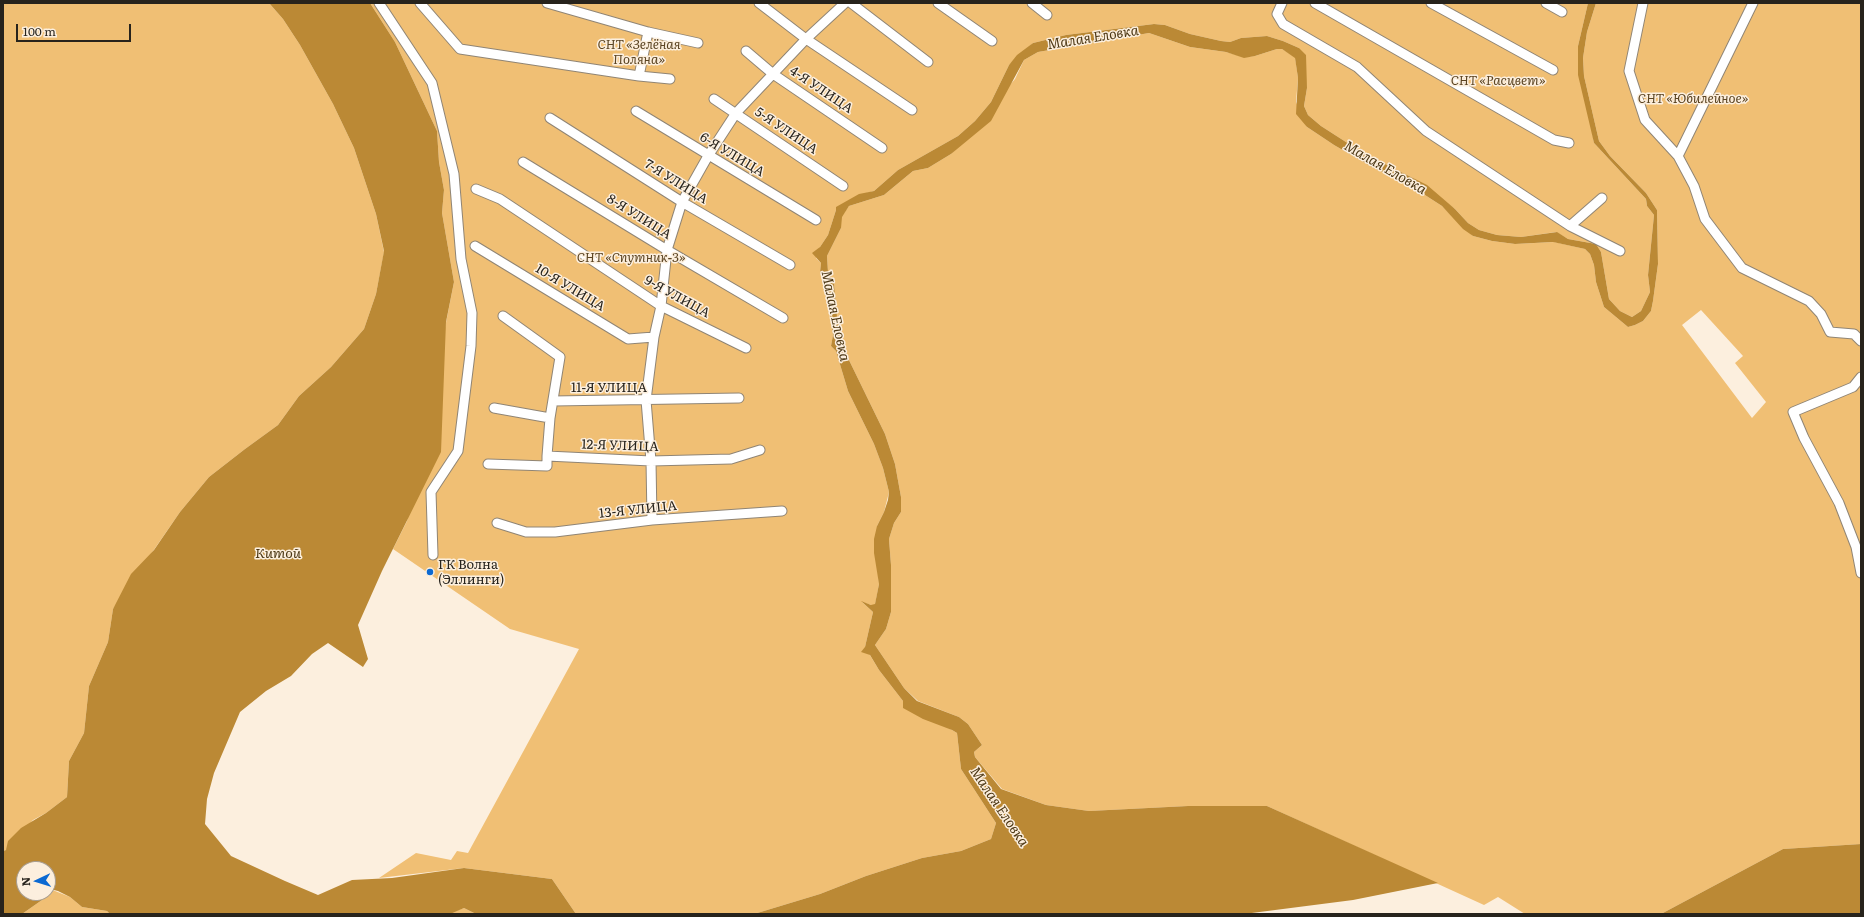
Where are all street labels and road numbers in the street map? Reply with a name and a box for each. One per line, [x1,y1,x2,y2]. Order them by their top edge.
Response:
street label: 4-Я УЛИЦА [786,63,856,117]
street label: 5-Я УЛИЦА [752,104,820,158]
street label: 6-Я УЛИЦА [697,130,767,180]
street label: 7-Я УЛИЦА [642,156,710,208]
street label: 8-Я УЛИЦА [604,191,674,243]
street label: 10-Я УЛИЦА [532,261,608,315]
street label: 9-Я УЛИЦА [642,273,712,321]
street label: 11-Я УЛИЦА [571,380,647,396]
street label: 12-Я УЛИЦА [581,437,659,455]
street label: 13-Я УЛИЦА [598,498,678,522]

